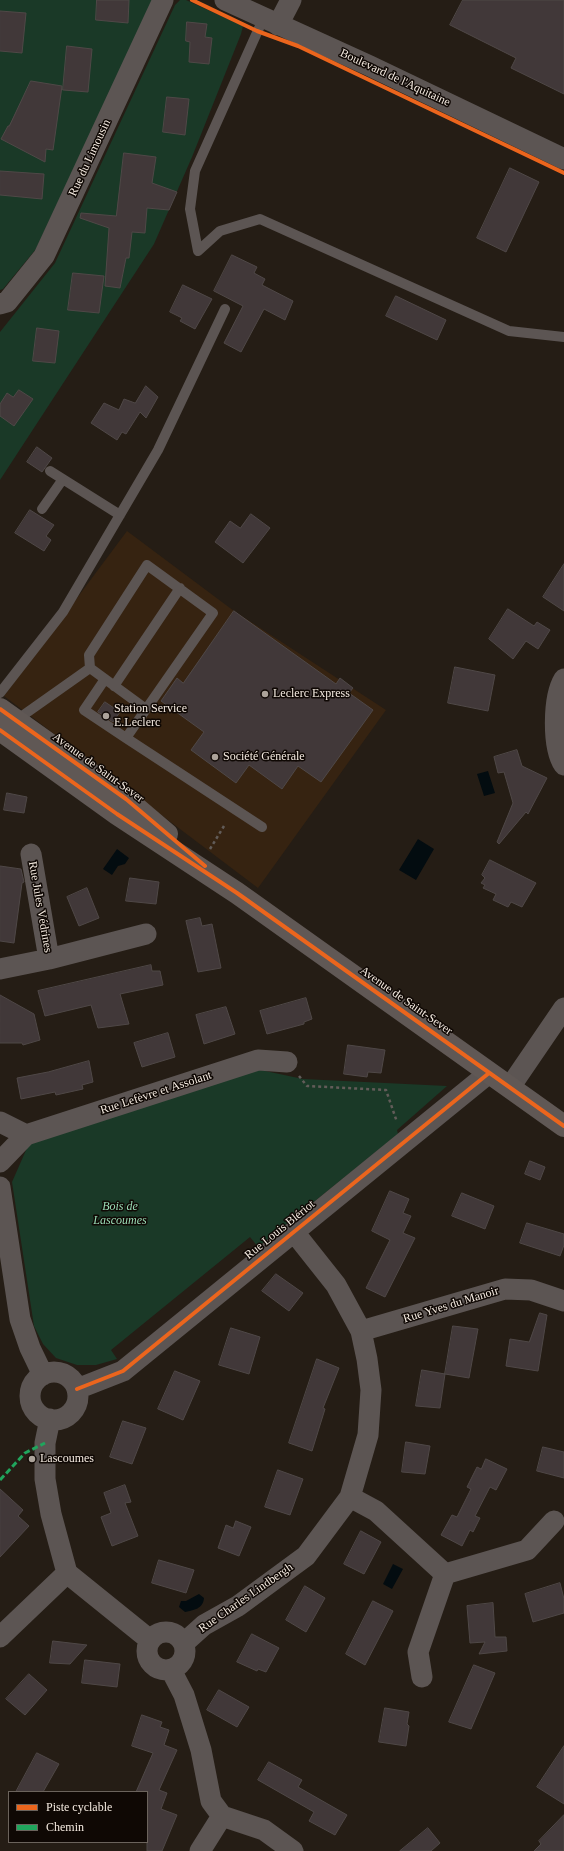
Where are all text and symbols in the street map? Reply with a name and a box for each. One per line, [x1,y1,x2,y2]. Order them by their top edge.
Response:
street label: Boulevard de l'Aquitaine [338,46,452,110]
street label: Rue du Limousin [66,117,114,199]
place label: Leclerc Express [273,687,350,701]
marker: Leclerc Express [260,689,270,699]
place label: Station Service E.Leclerc [114,702,187,730]
marker: Station Service E.Leclerc [101,711,111,721]
street label: Avenue de Saint-Sever [49,730,147,806]
place label: Société Générale [223,750,305,764]
marker: Société Générale [210,752,220,762]
street label: Rue Jules Védrines [25,860,55,954]
street label: Avenue de Saint-Sever [357,964,455,1038]
street label: Rue Lefèvre et Assolant [98,1068,214,1118]
street label: Rue Louis Blériot [242,1197,318,1263]
park label: Bois de Lascoumes [93,1200,147,1228]
street label: Rue Yves du Manoir [402,1284,500,1326]
place label: Lascoumes [40,1452,94,1466]
marker: Lascoumes [27,1454,37,1464]
street label: Rue Charles Lindbergh [196,1560,296,1636]
legend [8,1791,148,1843]
text: Piste cyclable [46,1800,112,1814]
text: Chemin [46,1820,84,1834]

